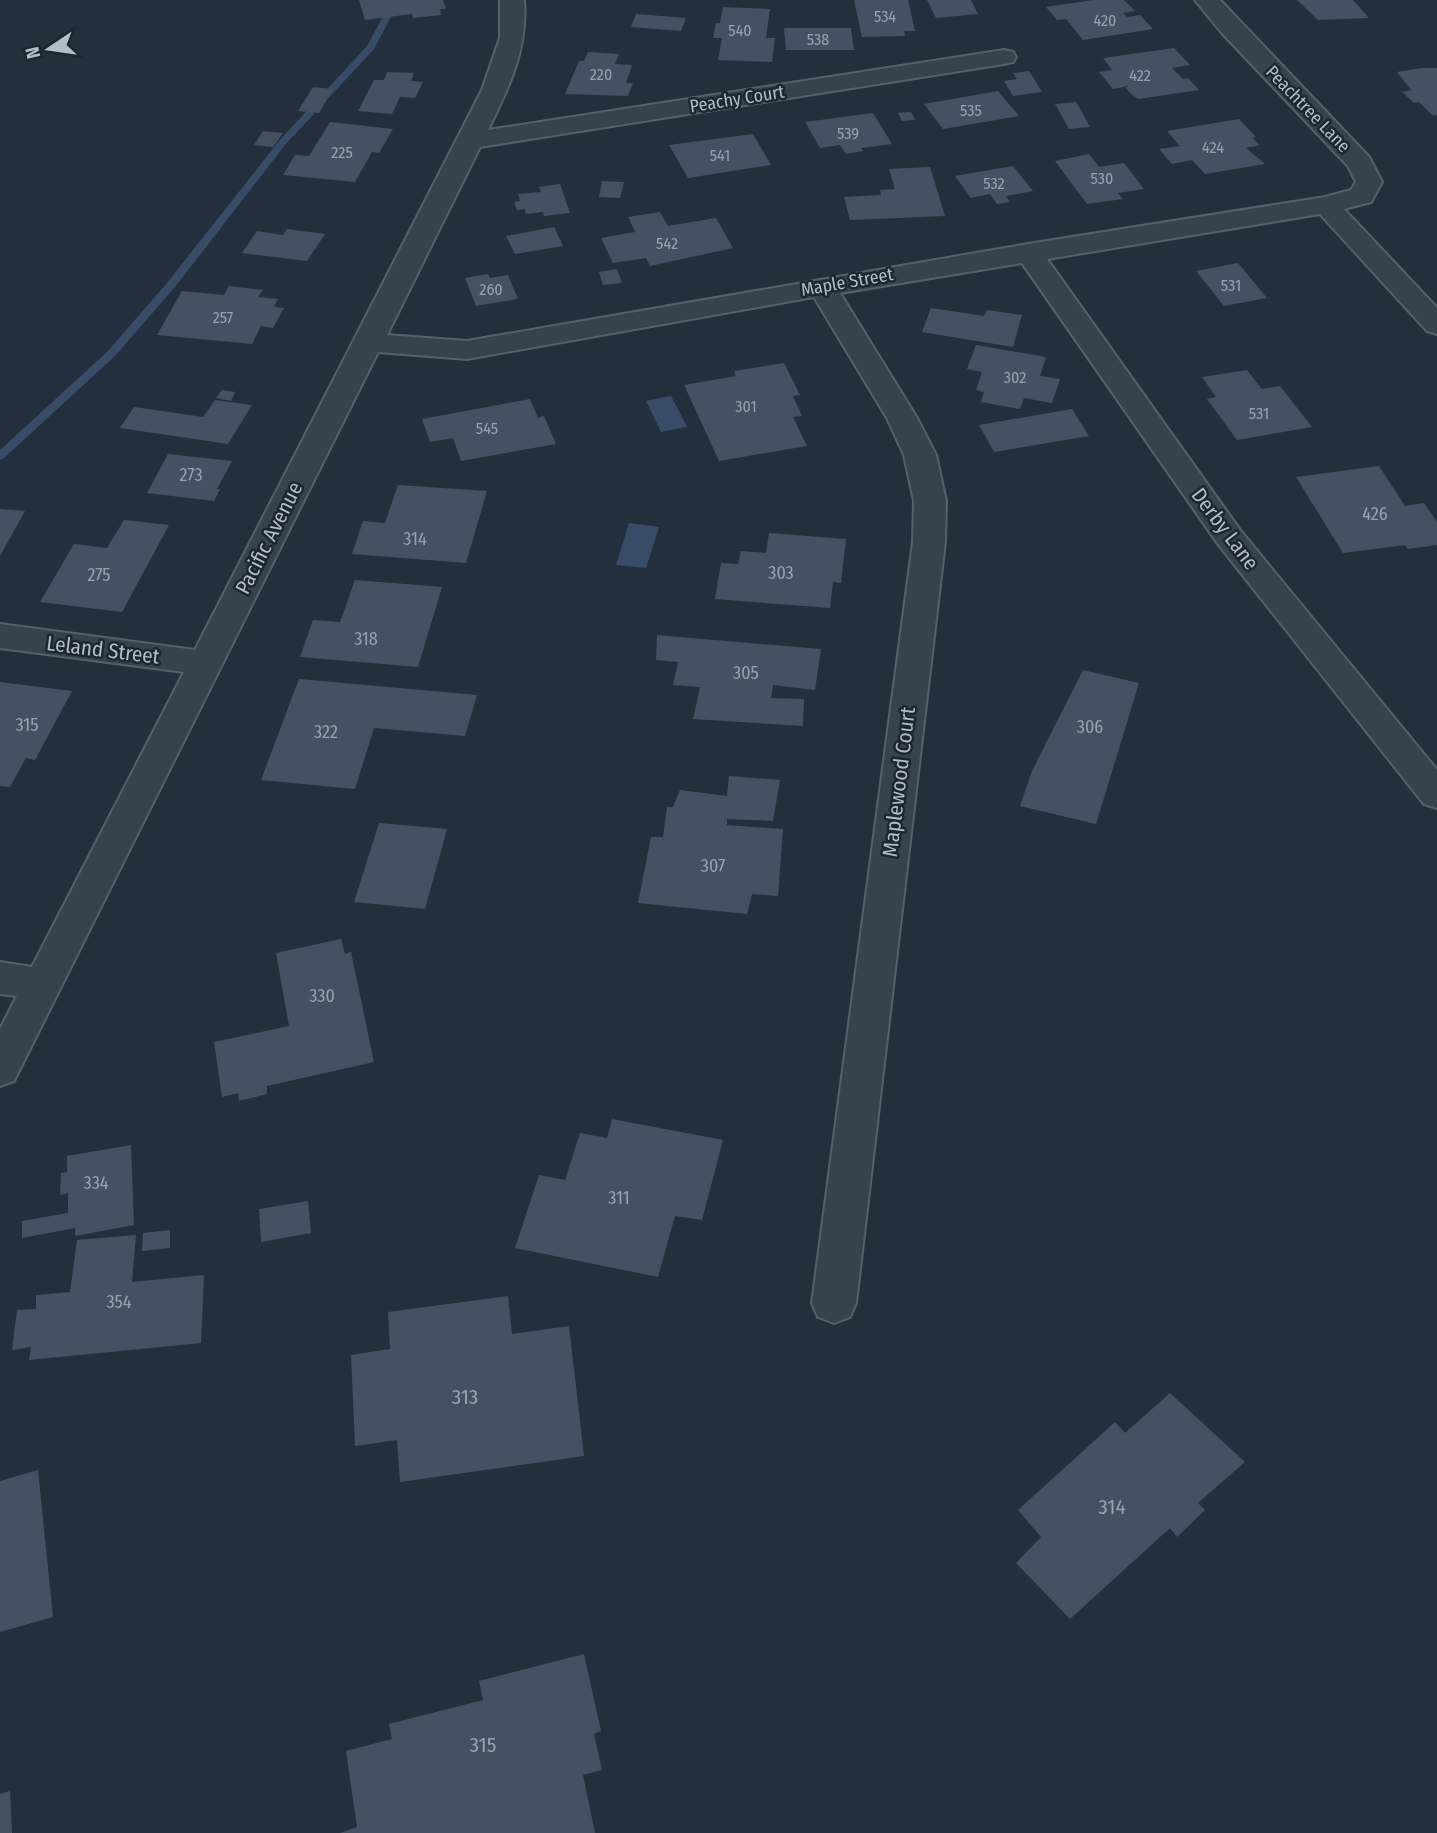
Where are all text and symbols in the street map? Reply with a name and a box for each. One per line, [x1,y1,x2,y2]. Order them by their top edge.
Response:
house number: 534 [874,7,896,26]
house number: 420 [1094,11,1116,30]
north arrow [14,14,84,84]
house number: 540 [728,21,752,40]
house number: 538 [807,30,829,49]
text: N [20,45,45,61]
street label: Peachtree Lane [1261,61,1355,157]
house number: 220 [590,65,612,84]
house number: 422 [1129,66,1151,85]
street label: Peachy Court [688,81,786,117]
house number: 535 [960,101,982,120]
house number: 539 [837,124,859,143]
house number: 424 [1202,138,1224,157]
house number: 225 [331,143,353,162]
house number: 541 [710,146,730,165]
house number: 530 [1091,169,1113,188]
house number: 532 [983,174,1005,193]
house number: 542 [656,234,678,253]
street label: Maple Street [799,263,895,301]
house number: 531 [1221,276,1241,295]
house number: 260 [479,280,503,299]
house number: 257 [213,308,234,327]
house number: 302 [1004,368,1026,387]
house number: 301 [735,397,757,416]
house number: 531 [1249,404,1269,423]
house number: 545 [476,419,498,438]
house number: 273 [179,464,203,486]
street label: Pacific Avenue [230,478,308,598]
street label: Derby Lane [1186,483,1264,575]
house number: 426 [1362,503,1388,525]
house number: 314 [403,528,427,550]
house number: 303 [768,562,794,584]
house number: 275 [87,564,111,586]
house number: 318 [354,628,378,650]
street label: Leland Street [45,630,161,670]
house number: 305 [733,662,759,684]
street label: Maplewood Court [877,705,921,858]
house number: 315 [16,714,38,736]
house number: 306 [1077,716,1103,738]
house number: 322 [314,721,338,743]
house number: 307 [701,855,725,877]
house number: 330 [309,985,335,1007]
house number: 334 [84,1172,109,1194]
house number: 311 [608,1187,630,1209]
house number: 354 [106,1291,132,1313]
house number: 313 [452,1384,478,1410]
house number: 314 [1098,1494,1126,1520]
house number: 315 [470,1732,496,1758]

